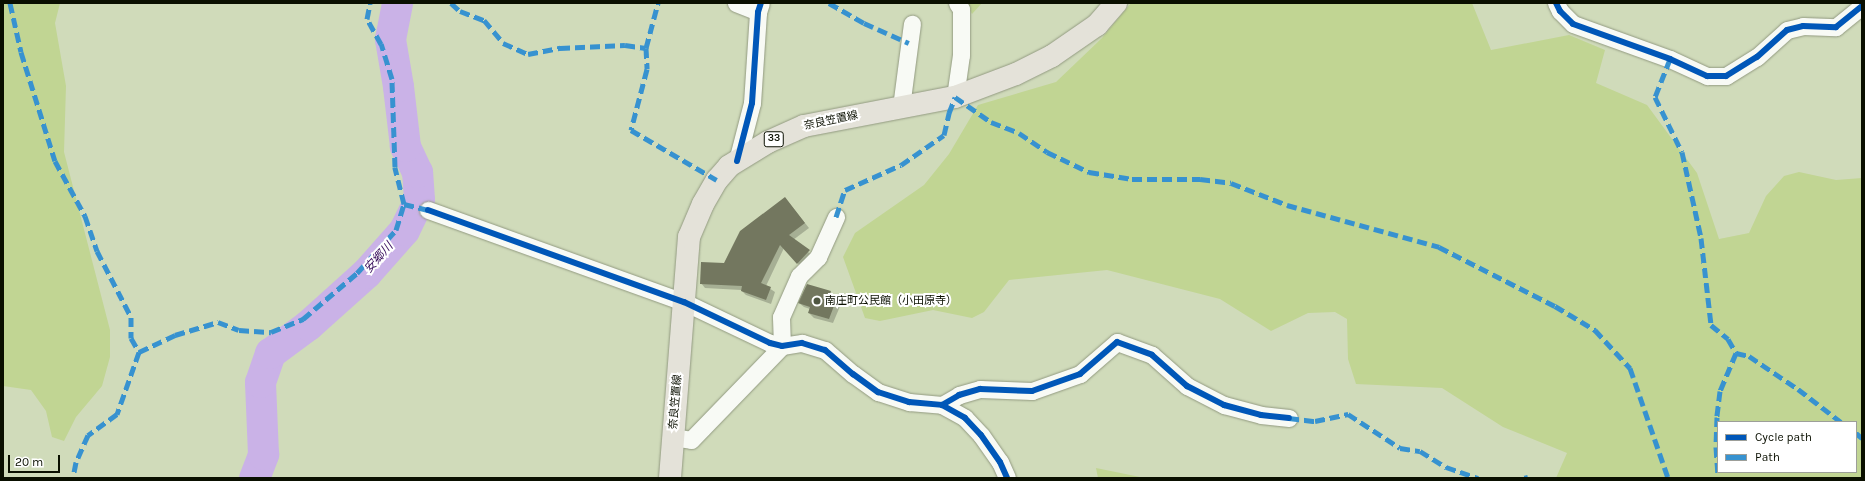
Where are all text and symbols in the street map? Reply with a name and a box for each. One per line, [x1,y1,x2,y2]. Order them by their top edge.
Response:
street label: 奈良笠置線 [803,109,859,133]
road number: 33 [763,131,785,147]
water label: 安郷川 [362,240,396,276]
place label: 南庄町公民館（小田原寺） [825,294,957,308]
marker: 南庄町公民館（小田原寺） [812,296,822,306]
street label: 奈良笠置線 [667,374,685,430]
legend [1717,421,1857,473]
text: Cycle path [1755,430,1812,444]
scale bar [10,447,62,473]
text: Path [1755,450,1780,464]
text: 20 m [15,455,43,469]

